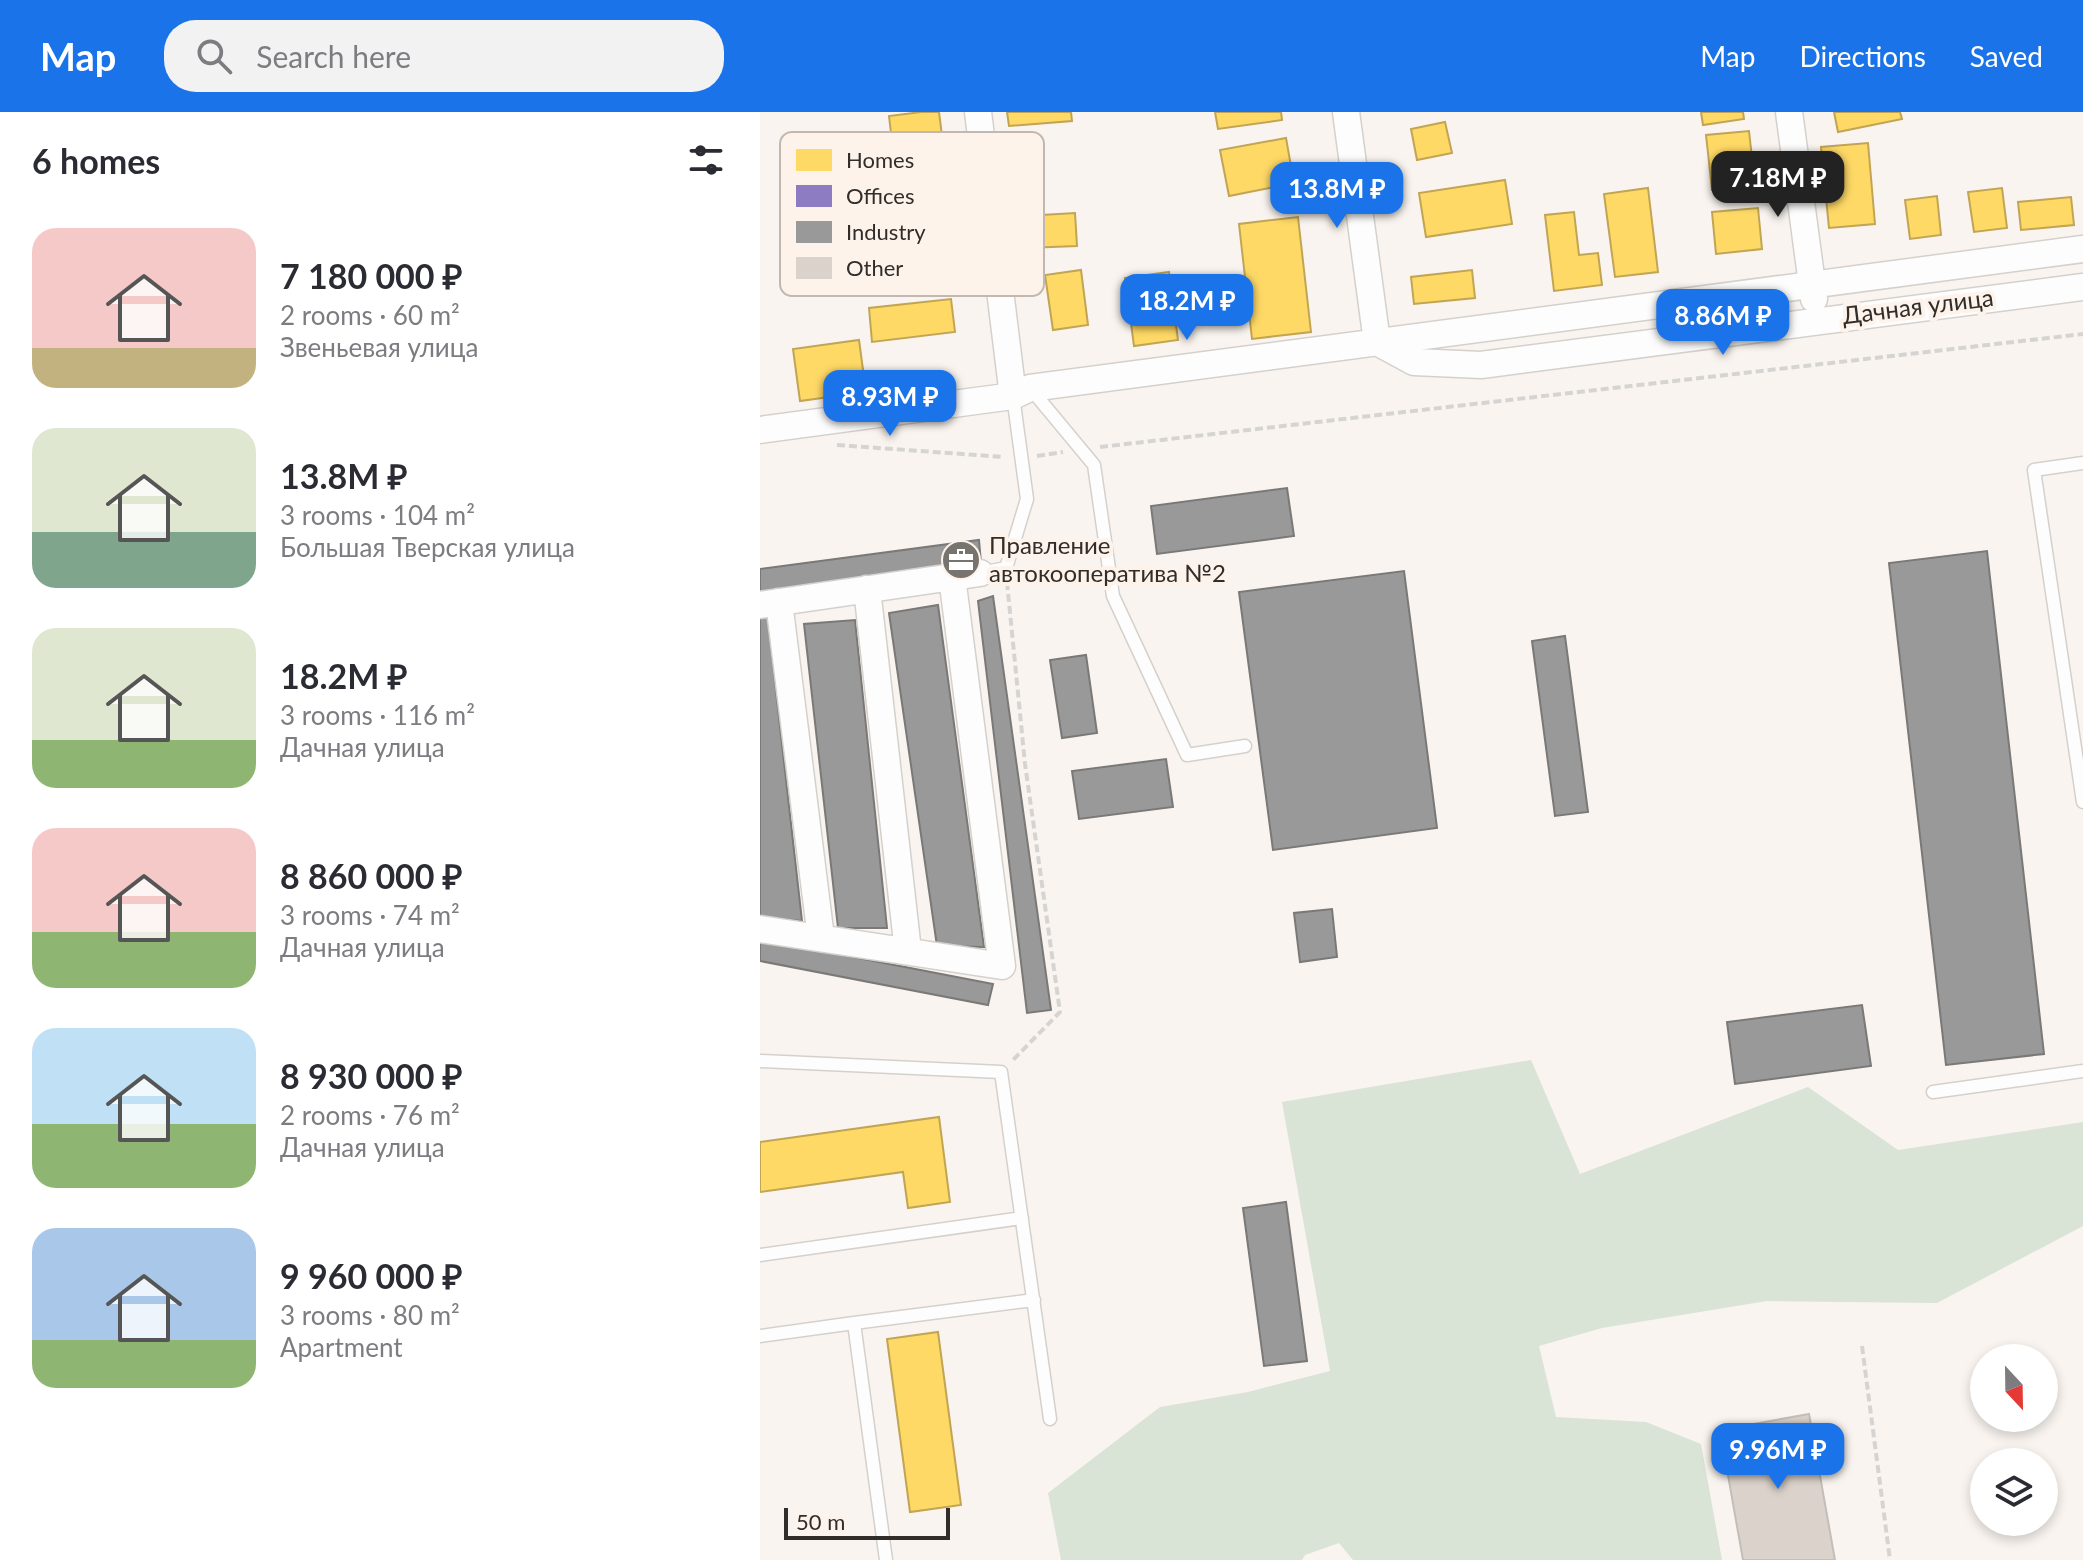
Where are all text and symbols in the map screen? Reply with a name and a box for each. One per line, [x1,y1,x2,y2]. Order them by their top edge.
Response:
search box [164,20,724,92]
text: Map [40,33,116,79]
icon: search [192,34,236,78]
text: Search here [256,38,411,74]
text: Map [1700,39,1755,73]
text: Directions [1799,39,1926,73]
text: Saved [1970,39,2043,73]
legend [780,132,1044,296]
icon: filters [684,138,728,182]
text: 6 homes [32,140,160,181]
text: Homes [846,146,914,173]
pin: 7.18M ₽ [1704,151,1852,219]
text: 7.18M ₽ [1729,161,1827,193]
pin: 13.8M ₽ [1263,162,1411,230]
text: 13.8M ₽ [1288,172,1386,204]
text: Offices [846,182,915,209]
text: Industry [846,218,926,245]
text: Other [846,254,903,281]
text: 7 180 000 ₽ [280,255,463,296]
icon: home [96,260,192,356]
pin: 18.2M ₽ [1113,274,1261,342]
street label: Дачная улица [1841,282,1995,329]
text: 18.2M ₽ [1138,284,1236,316]
pin: 8.86M ₽ [1649,289,1797,357]
text: 2 rooms · 60 m² [280,299,460,331]
text: 8.86M ₽ [1674,299,1772,331]
text: Звеньевая улица [280,331,478,363]
pin: 8.93M ₽ [816,370,964,438]
text: 8.93M ₽ [841,380,939,412]
text: 13.8M ₽ [280,455,407,496]
icon: home [96,460,192,556]
text: 3 rooms · 104 m² [280,499,475,531]
place label: Правление автокооператива №2 [989,530,1226,587]
text: Большая Тверская улица [280,531,575,563]
office icon: Правление автокооператива №2 [940,539,982,581]
text: 18.2M ₽ [280,655,407,696]
icon: home [96,660,192,756]
text: 3 rooms · 116 m² [280,699,475,731]
text: Дачная улица [280,731,445,763]
text: 8 860 000 ₽ [280,855,463,896]
icon: home [96,860,192,956]
text: 3 rooms · 74 m² [280,899,460,931]
text: Дачная улица [280,931,445,963]
text: 8 930 000 ₽ [280,1055,463,1096]
icon: home [96,1060,192,1156]
text: 2 rooms · 76 m² [280,1099,460,1131]
text: Дачная улица [280,1131,445,1163]
text: 9 960 000 ₽ [280,1255,463,1296]
icon: home [96,1260,192,1356]
text: 3 rooms · 80 m² [280,1299,460,1331]
text: Apartment [280,1331,403,1363]
north arrow [1970,1344,2058,1432]
map controls [1970,1344,2058,1536]
pin: 9.96M ₽ [1704,1423,1852,1491]
text: 9.96M ₽ [1729,1433,1827,1465]
button: layers [1970,1448,2058,1536]
scale bar [784,1504,950,1540]
text: 50 m [796,1508,845,1535]

